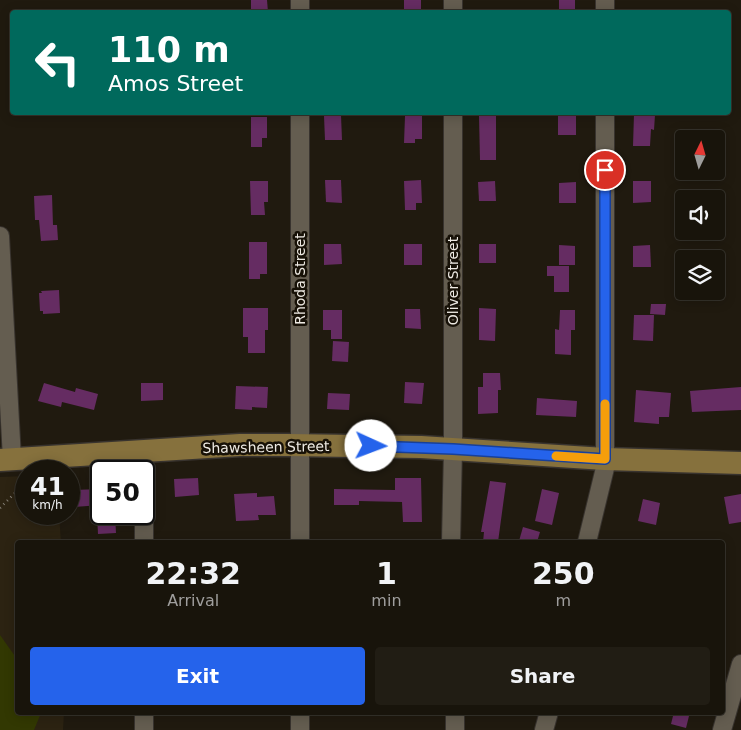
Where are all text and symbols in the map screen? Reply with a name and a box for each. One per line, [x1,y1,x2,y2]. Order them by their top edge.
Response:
icon: left [25,30,90,95]
text: 110 m [108,30,230,70]
text: Amos Street [108,71,243,96]
north arrow [675,130,725,180]
map controls [675,130,725,300]
pin [584,149,626,191]
icon: arrive [591,156,619,184]
button: sound [675,190,725,240]
street label: Rhoda Street [292,233,308,325]
street label: Oliver Street [445,236,461,325]
button: layers [675,250,725,300]
position arrow [344,419,396,471]
street label: Shawsheen Street [202,438,330,456]
speed limit sign: 50 [90,460,155,525]
text: 41 [30,472,65,501]
text: km/h [32,498,63,512]
text: 22:32 [145,556,241,591]
text: 1 [376,556,397,591]
text: 250 [532,556,595,591]
text: Arrival [167,591,219,610]
text: min [371,591,402,610]
text: m [555,591,571,610]
button: Exit [30,647,365,705]
button: Share [375,647,710,705]

